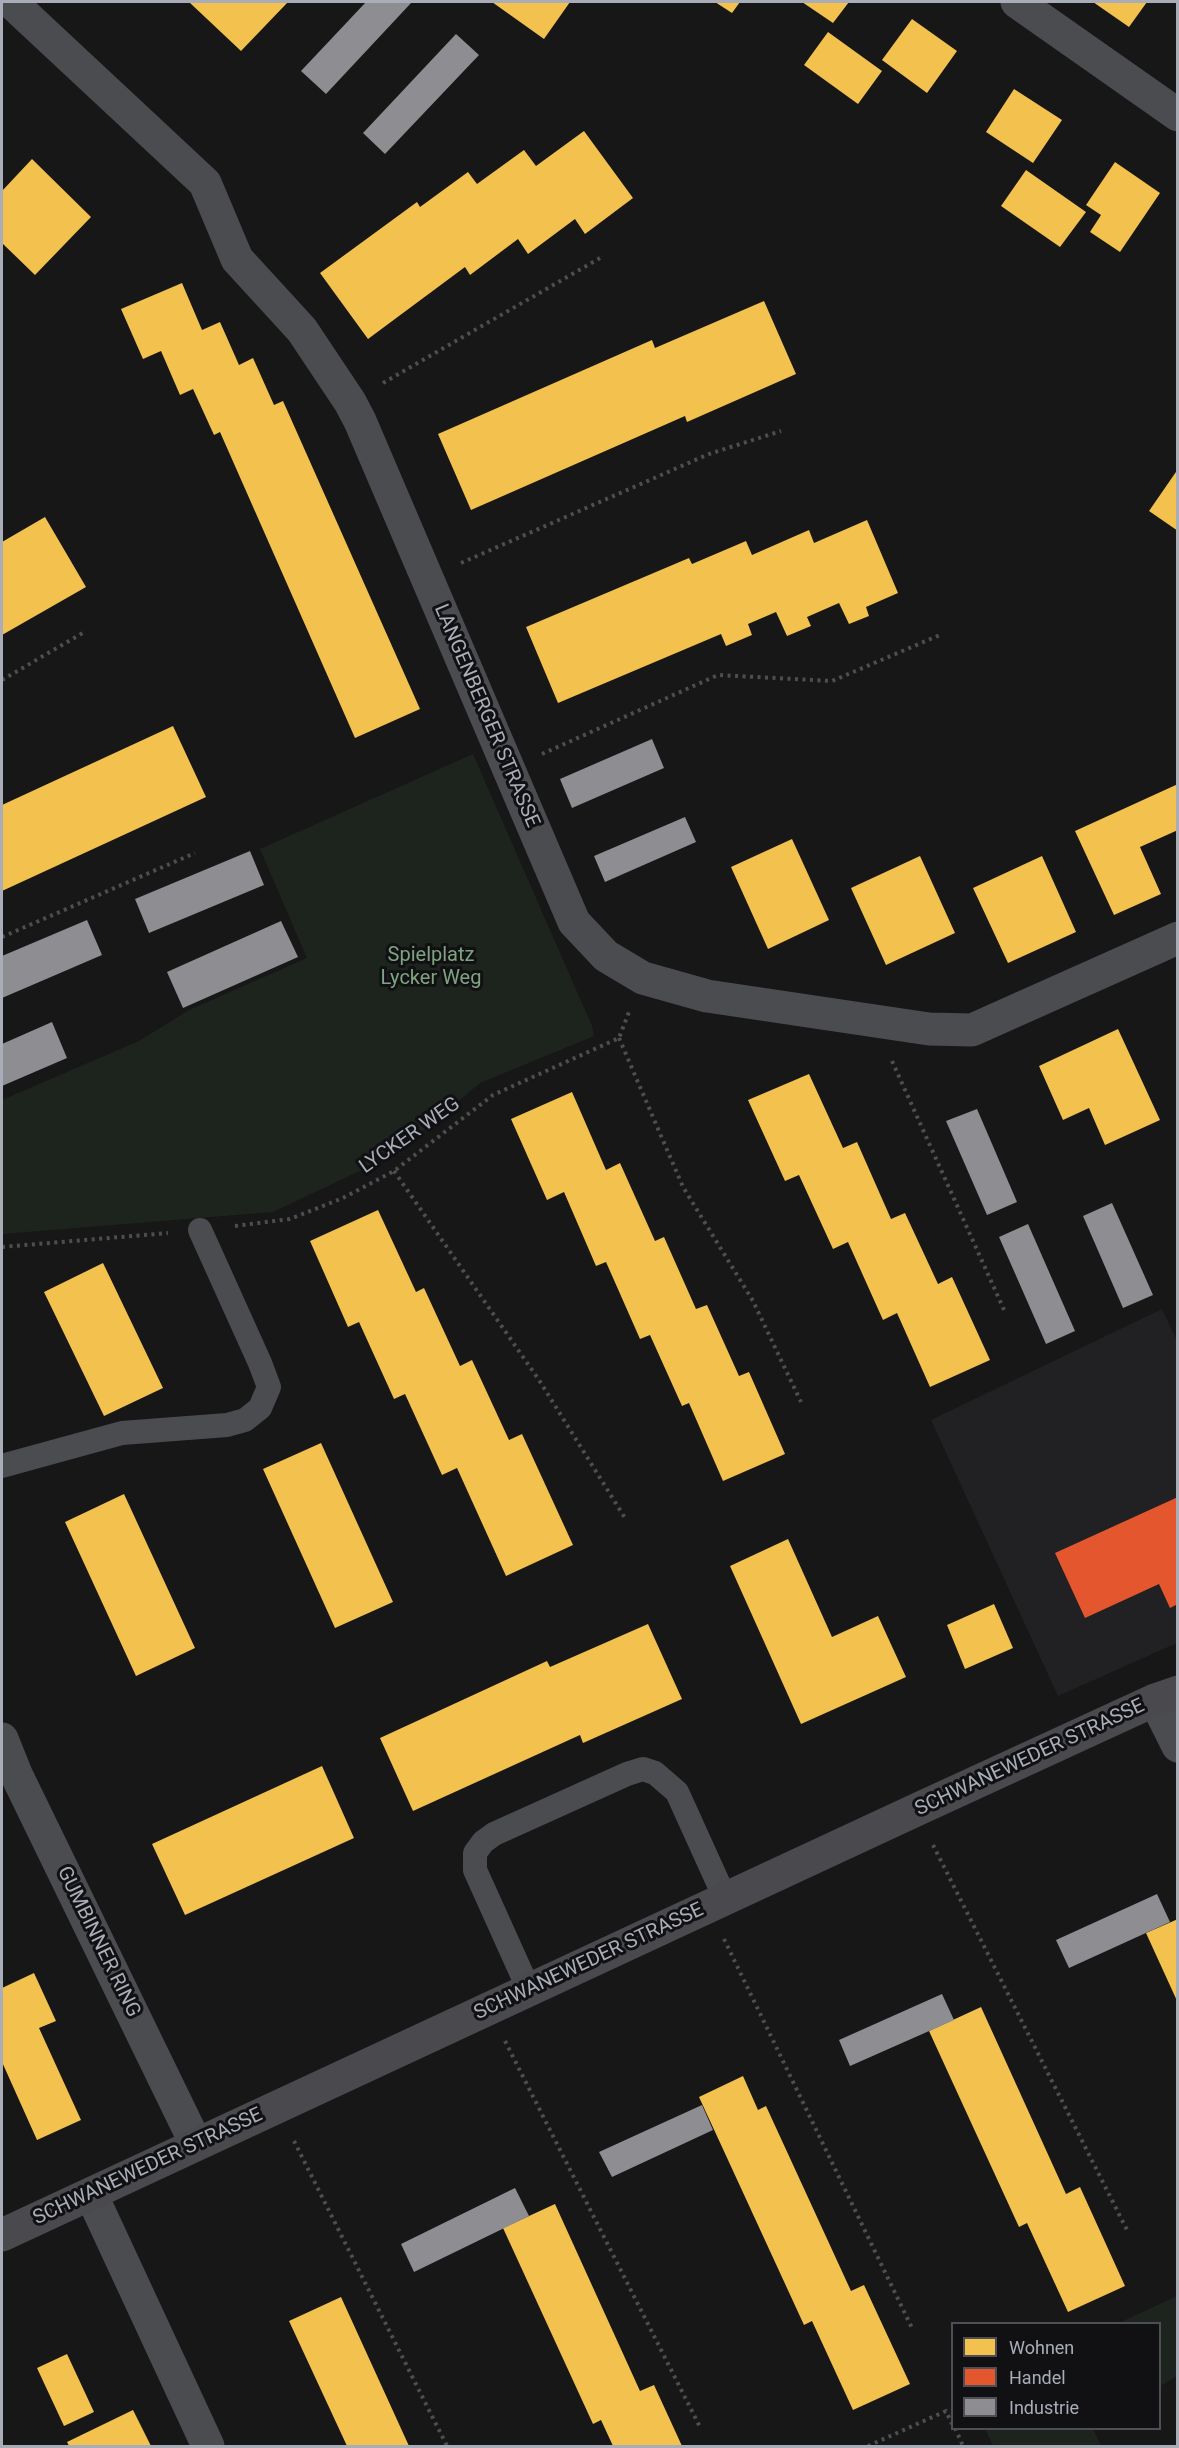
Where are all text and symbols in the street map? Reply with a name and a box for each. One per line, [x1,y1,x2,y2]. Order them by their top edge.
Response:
street label: LANGENBERGER STRASSE [428,601,544,831]
park label: Spielplatz Lycker Weg [381,944,481,991]
street label: LYCKER WEG [355,1093,465,1179]
street label: SCHWANEWEDER STRASSE [911,1694,1149,1822]
street label: GUMBINNER RING [51,1863,145,2021]
street label: SCHWANEWEDER STRASSE [470,1898,708,2026]
street label: SCHWANEWEDER STRASSE [29,2103,267,2231]
legend [951,2322,1161,2430]
text: Wohnen [1009,2337,1074,2358]
text: Handel [1009,2367,1066,2388]
text: Industrie [1009,2397,1079,2418]

